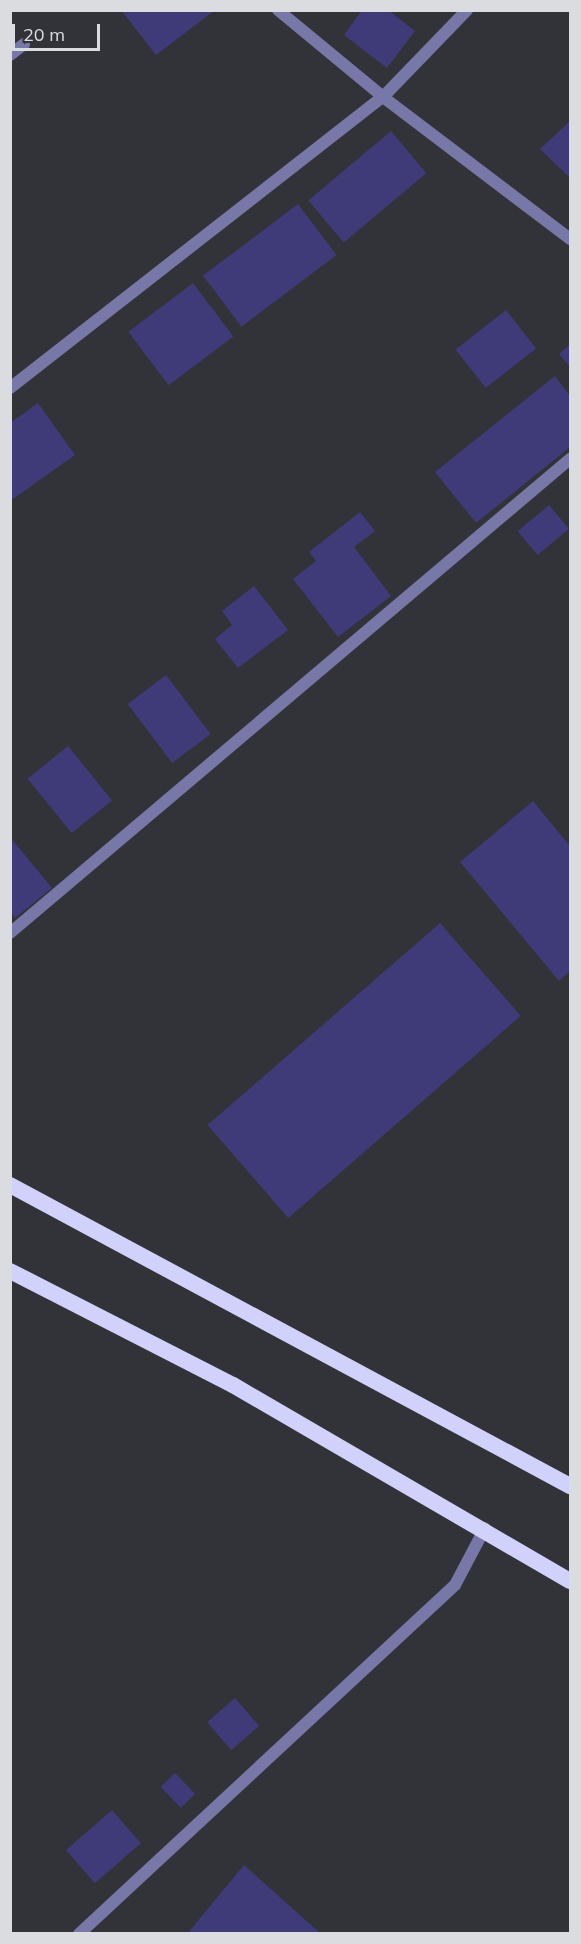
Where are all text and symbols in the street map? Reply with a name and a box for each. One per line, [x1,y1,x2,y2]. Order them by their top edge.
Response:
scale bar [15,12,104,50]
text: 20 m [23,23,65,46]

